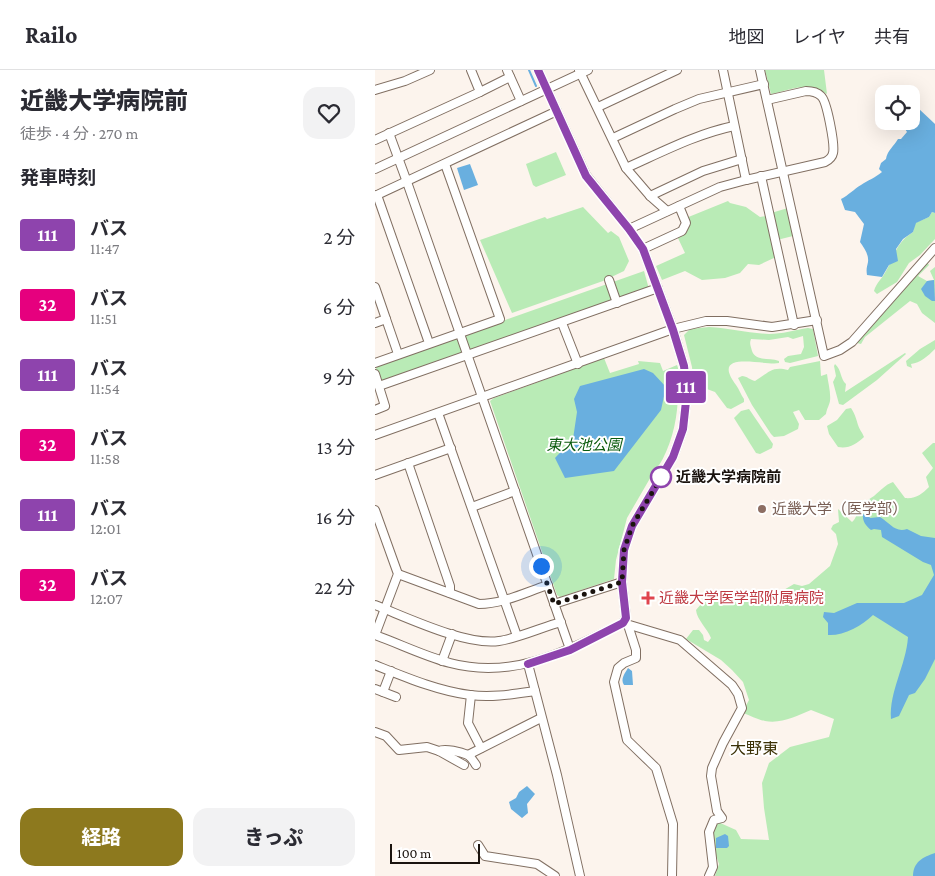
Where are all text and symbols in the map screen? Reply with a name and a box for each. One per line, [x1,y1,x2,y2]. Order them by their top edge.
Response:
text: Railo [25,21,77,48]
text: 地図 [729,27,765,47]
text: レイヤ [793,27,846,47]
text: 共有 [874,27,910,47]
map controls [875,85,920,130]
button: locate [875,85,920,130]
text: 近畿大学病院前 [20,87,188,114]
button: heart [303,87,355,139]
text: 徒歩 · 4 分 · 270 m [20,125,138,142]
text: 発車時刻 [20,167,96,188]
text: バス [90,218,128,239]
text: 111 [37,225,58,245]
text: 2 分 [323,227,355,248]
text: 11:47 [90,240,119,257]
text: バス [90,288,128,309]
text: 32 [39,295,56,315]
text: 6 分 [323,297,355,318]
text: 11:51 [90,310,117,327]
text: バス [90,358,128,379]
text: 111 [37,365,58,385]
text: 9 分 [323,367,355,388]
line badge: 111 [657,371,715,403]
text: 111 [676,377,696,397]
text: 11:54 [90,380,120,397]
text: バス [90,428,128,449]
text: 32 [39,435,56,455]
text: 13 分 [317,437,355,458]
park label: 東大池公園 [546,437,623,453]
text: 11:58 [90,450,120,467]
marker: 近畿大学病院前 [650,466,672,488]
place label: 近畿大学病院前 [676,468,781,485]
text: バス [90,498,128,519]
place label: 近畿大学（医学部） [772,501,907,517]
marker: 近畿大学（医学部） [756,503,768,515]
text: 111 [37,505,58,525]
text: 16 分 [316,507,355,528]
text: 12:01 [90,520,121,537]
your location [529,554,554,579]
text: バス [90,568,128,589]
text: 32 [39,575,56,595]
text: 22 分 [314,577,355,598]
place label: 近畿大学医学部附属病院 [659,589,824,606]
text: 12:07 [90,590,123,607]
marker: 近畿大学医学部附属病院 [641,591,655,605]
district label: 大野東 [730,740,778,757]
button: 経路 [20,808,183,866]
button: きっぷ [193,808,355,866]
scale bar [390,841,480,864]
text: 100 m [397,845,431,861]

